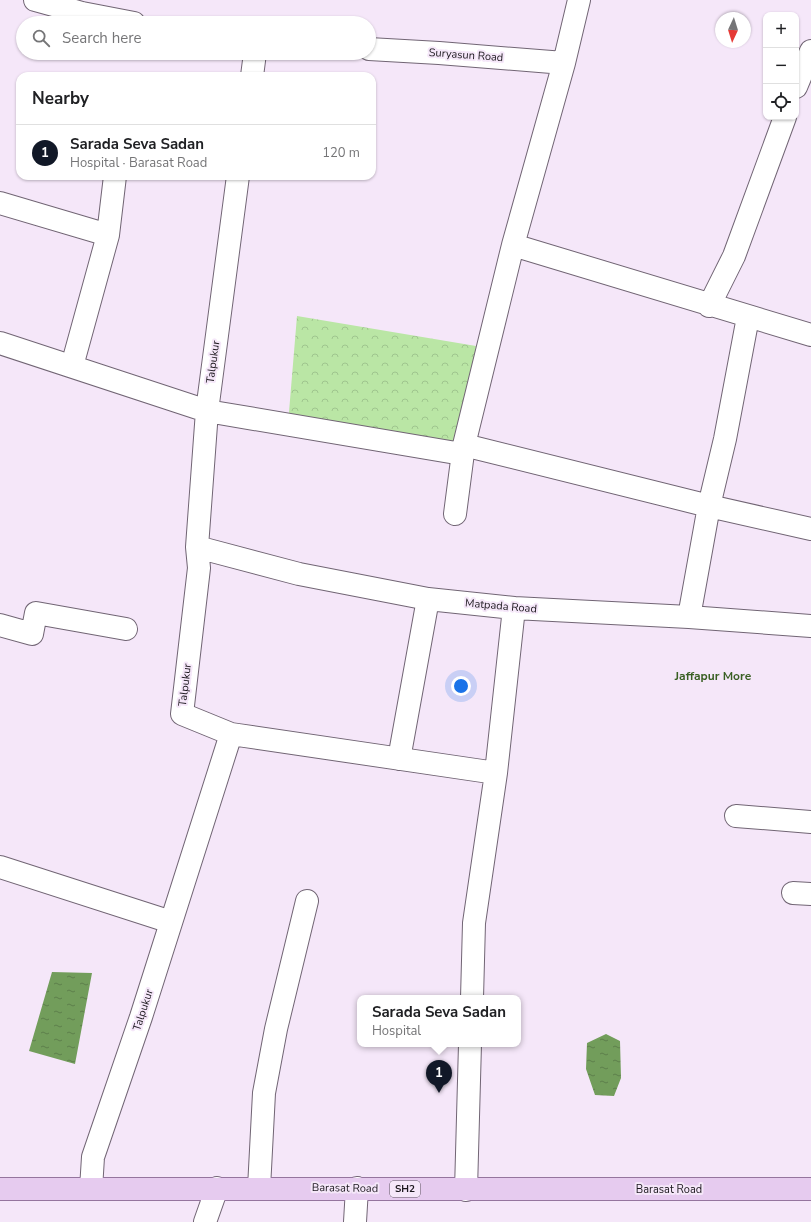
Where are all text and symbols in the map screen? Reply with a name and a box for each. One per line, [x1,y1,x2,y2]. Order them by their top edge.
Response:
north arrow [715,12,751,48]
map controls [763,12,799,120]
button: + [763,12,799,48]
search box [16,16,376,60]
icon: search [30,27,52,49]
text: Search here [62,28,142,48]
street label: Suryasun Road [428,45,504,65]
button: − [763,48,799,84]
button: locate [763,84,799,120]
text: Nearby [32,87,89,110]
text: Sarada Seva Sadan [70,134,204,154]
text: 1 [41,144,49,162]
text: 120 m [322,144,360,162]
text: Hospital · Barasat Road [70,154,207,172]
street label: Talpukur [203,340,223,384]
street label: Matpada Road [464,595,538,617]
street label: Talpukur [175,663,195,707]
district label: Jaffapur More [674,668,752,684]
your location [451,676,471,696]
street label: Talpukur [129,987,157,1033]
popup [357,995,521,1047]
text: Sarada Seva Sadan [372,1002,506,1022]
text: Hospital [372,1022,421,1040]
pin: 1 [426,1060,452,1093]
street label: Barasat Road [312,1180,378,1196]
road number: SH2 [390,1181,420,1197]
street label: Barasat Road [636,1182,702,1197]

